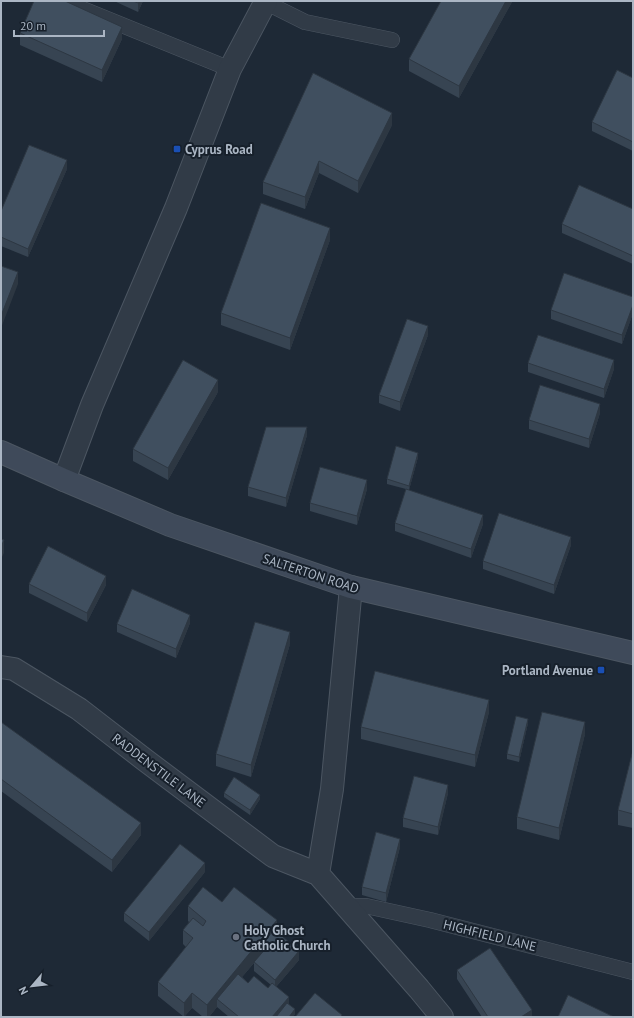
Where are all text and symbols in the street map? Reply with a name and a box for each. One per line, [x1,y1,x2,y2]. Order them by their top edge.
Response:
scale bar [14,12,104,38]
text: 20 m [20,18,46,33]
place label: Cyprus Road [185,141,253,158]
marker: Cyprus Road [172,144,182,154]
street label: SALTERTON ROAD [261,550,361,597]
place label: Portland Avenue [502,662,593,679]
marker: Portland Avenue [596,665,606,675]
street label: RADDENSTILE LANE [108,730,209,811]
street label: HIGHFIELD LANE [441,916,538,955]
place label: Holy Ghost Catholic Church [244,922,331,954]
marker: Holy Ghost Catholic Church [231,932,241,942]
north arrow [12,966,52,1006]
text: N [15,984,31,997]

